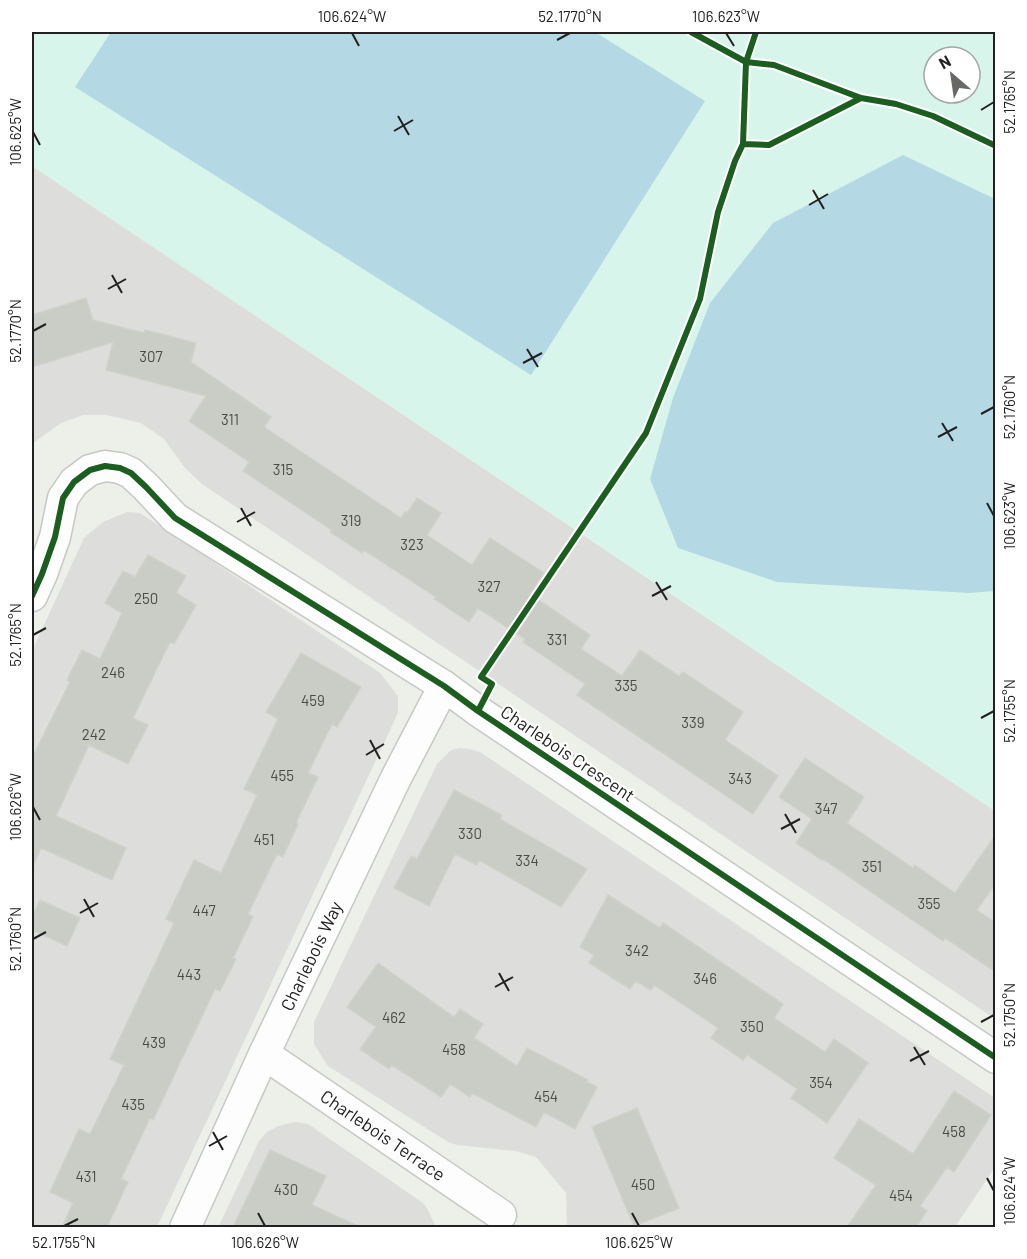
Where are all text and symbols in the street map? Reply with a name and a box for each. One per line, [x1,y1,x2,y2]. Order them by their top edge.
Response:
text: 106.624°W [318,7,386,25]
text: 52.1770°N [538,7,602,25]
text: 106.623°W [692,7,760,25]
north arrow [922,45,982,105]
text: N [935,51,954,72]
text: 52.1765°N [1000,70,1018,134]
text: 106.625°W [6,98,24,166]
text: 52.1770°N [6,299,24,363]
house number: 307 [139,347,163,365]
text: 52.1760°N [1000,375,1018,439]
house number: 311 [221,410,239,428]
house number: 315 [273,460,293,478]
text: 106.623°W [1000,482,1018,550]
house number: 319 [341,511,361,529]
house number: 323 [400,535,424,553]
house number: 327 [478,577,500,595]
house number: 250 [134,589,158,607]
text: 52.1765°N [6,603,24,667]
house number: 331 [547,630,567,648]
house number: 246 [101,663,125,681]
house number: 335 [614,676,638,694]
text: 52.1755°N [1000,679,1018,743]
house number: 459 [301,691,325,709]
street label: Charlebois Crescent [497,700,639,806]
house number: 339 [681,713,705,731]
house number: 242 [82,725,106,743]
house number: 455 [270,766,294,784]
house number: 343 [728,769,752,787]
text: 106.626°W [6,773,24,841]
house number: 347 [815,799,837,817]
house number: 330 [458,824,482,842]
house number: 451 [254,830,274,848]
house number: 334 [515,851,539,869]
house number: 351 [862,857,882,875]
house number: 355 [917,894,941,912]
street label: Charlebois Way [275,897,347,1014]
house number: 447 [192,901,216,919]
text: 52.1760°N [6,907,24,971]
house number: 342 [625,941,649,959]
house number: 443 [177,965,201,983]
house number: 346 [693,969,717,987]
text: 52.1750°N [1000,983,1018,1047]
house number: 462 [382,1008,406,1026]
house number: 350 [740,1017,764,1035]
house number: 439 [142,1033,166,1051]
house number: 458 [442,1040,466,1058]
house number: 354 [809,1073,833,1091]
street label: Charlebois Terrace [316,1085,450,1185]
house number: 454 [534,1087,558,1105]
house number: 435 [121,1095,145,1113]
house number: 458 [942,1122,966,1140]
text: 106.624°W [1000,1157,1018,1225]
house number: 431 [75,1167,97,1185]
house number: 450 [631,1175,655,1193]
house number: 430 [274,1180,298,1198]
house number: 454 [889,1186,913,1204]
text: 52.1755°N [32,1233,96,1251]
text: 106.626°W [231,1233,299,1251]
text: 106.625°W [605,1233,673,1251]

